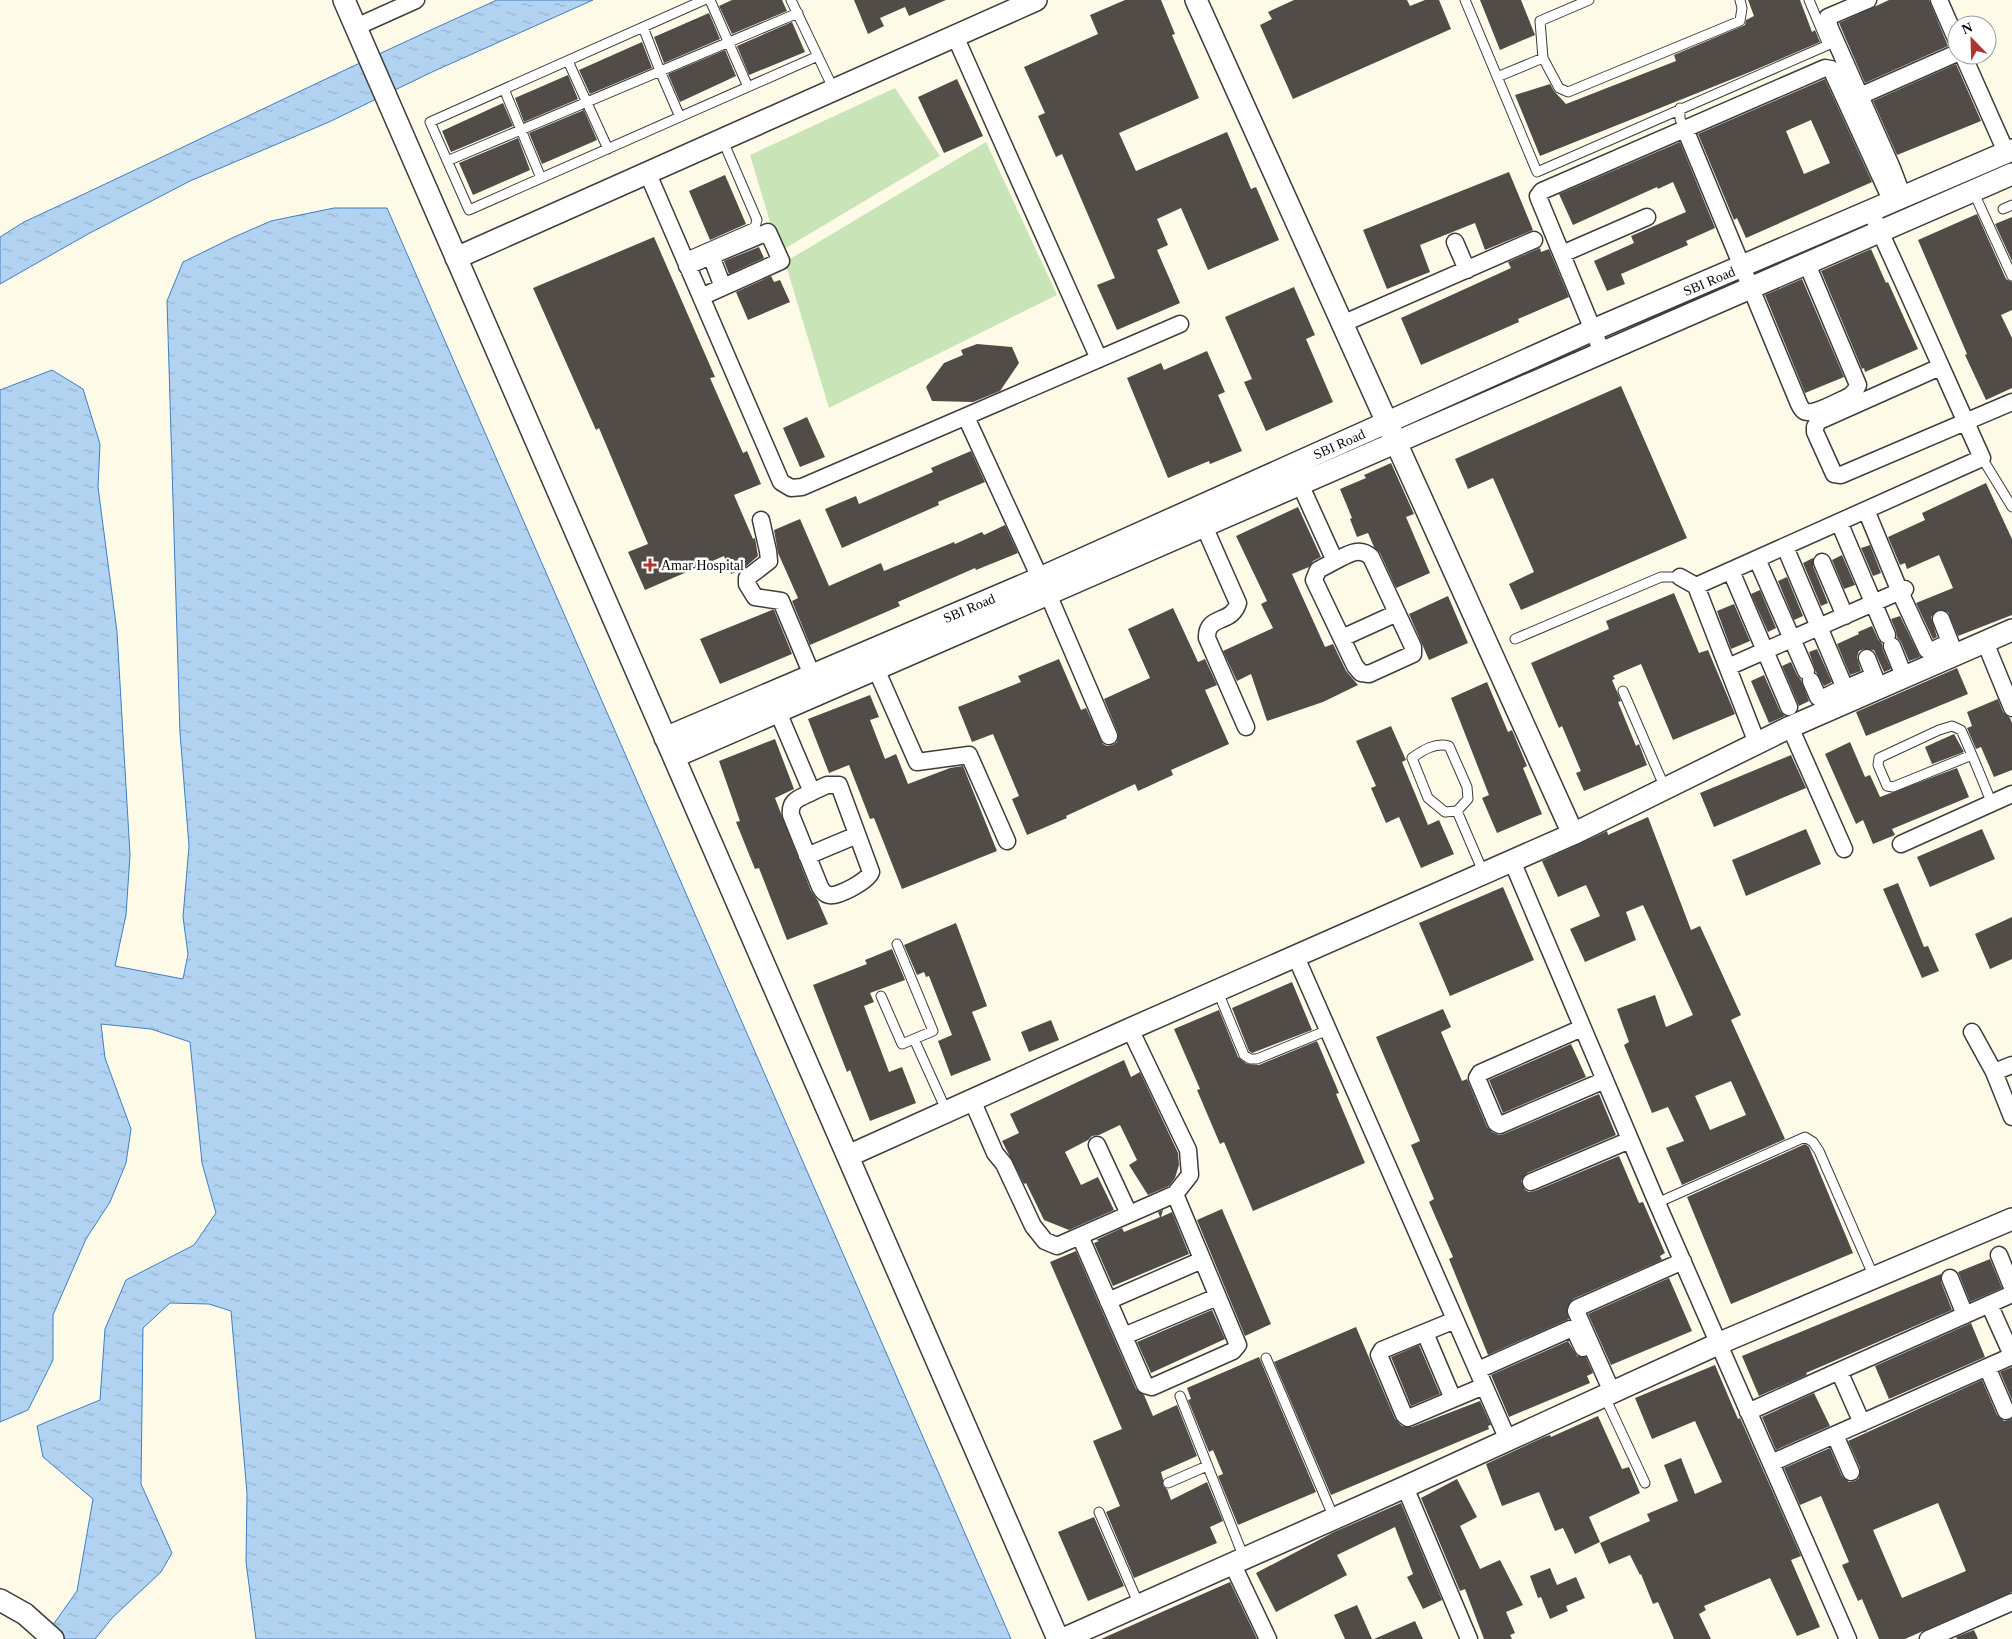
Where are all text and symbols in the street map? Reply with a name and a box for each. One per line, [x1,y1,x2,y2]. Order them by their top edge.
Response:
north arrow [1947,15,1997,65]
text: N [1960,20,1975,37]
street label: SBI Road [1681,264,1737,299]
street label: SBI Road [1311,426,1367,462]
marker: Amar Hospital [643,558,657,572]
place label: Amar Hospital [661,558,744,573]
street label: SBI Road [941,591,997,626]

